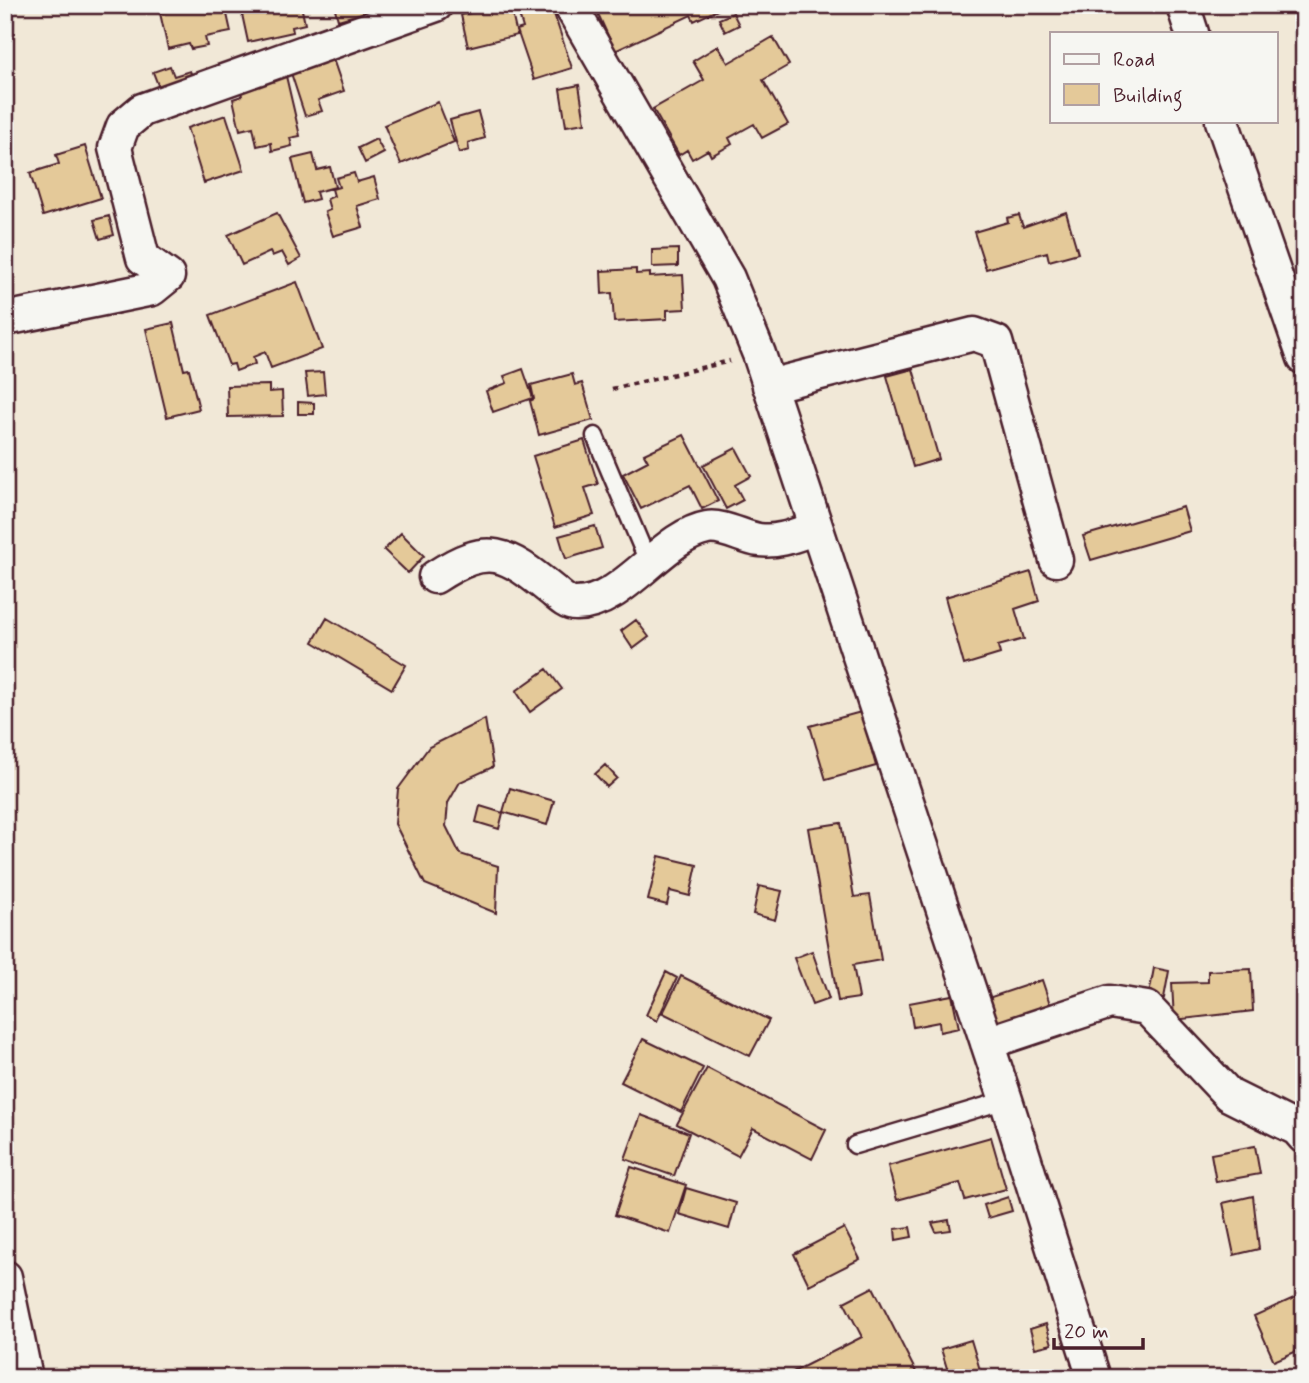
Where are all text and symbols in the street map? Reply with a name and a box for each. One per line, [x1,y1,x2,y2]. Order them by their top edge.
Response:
legend [1050,32,1278,122]
text: Road [1113,46,1155,74]
text: Building [1113,82,1183,112]
scale bar [1054,1306,1143,1350]
text: 20 m [1064,1318,1109,1346]

